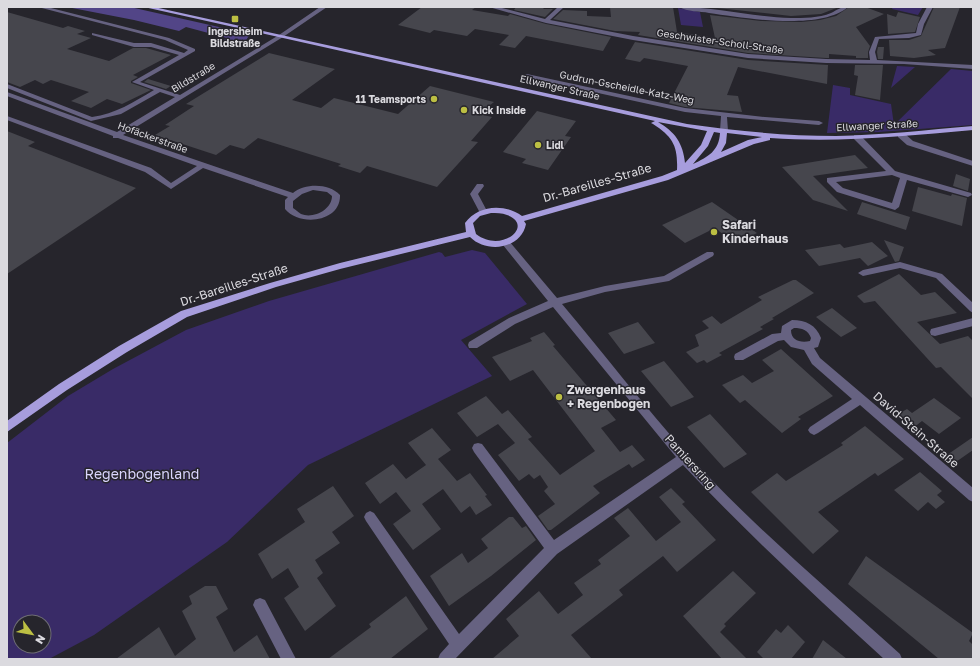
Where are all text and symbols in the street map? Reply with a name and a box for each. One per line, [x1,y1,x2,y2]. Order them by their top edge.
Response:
marker: Ingersheim Bildstraße [230,14,240,24]
place label: Ingersheim Bildstraße [208,25,262,49]
street label: Geschwister-Scholl-Straße [656,26,784,56]
street label: Bildstraße [169,59,217,95]
street label: Gudrun-Gscheidle-Katz-Weg [559,68,695,106]
street label: Ellwanger Straße [519,72,601,102]
place label: 11 Teamsports [356,93,426,105]
marker: 11 Teamsports [429,94,439,104]
place label: Kick Inside [472,104,526,116]
marker: Kick Inside [459,105,469,115]
street label: Ellwanger Straße [836,117,918,133]
street label: Hofäckerstraße [116,119,190,155]
place label: Lidl [546,139,565,151]
marker: Lidl [533,140,543,150]
street label: Dr.-Bareilles-Straße [541,160,653,205]
place label: Safari Kinderhaus [722,217,789,246]
marker: Safari Kinderhaus [709,227,719,237]
street label: Dr.-Bareilles-Straße [178,260,290,309]
place label: Zwergenhaus + Regenbogen [567,382,650,411]
street label: David-Stein-Straße [870,388,962,471]
marker: Zwergenhaus + Regenbogen [554,392,564,402]
street label: Pamiersring [662,431,719,492]
park label: Regenbogenland [85,465,199,482]
north arrow [12,614,52,654]
text: N [33,633,49,647]

